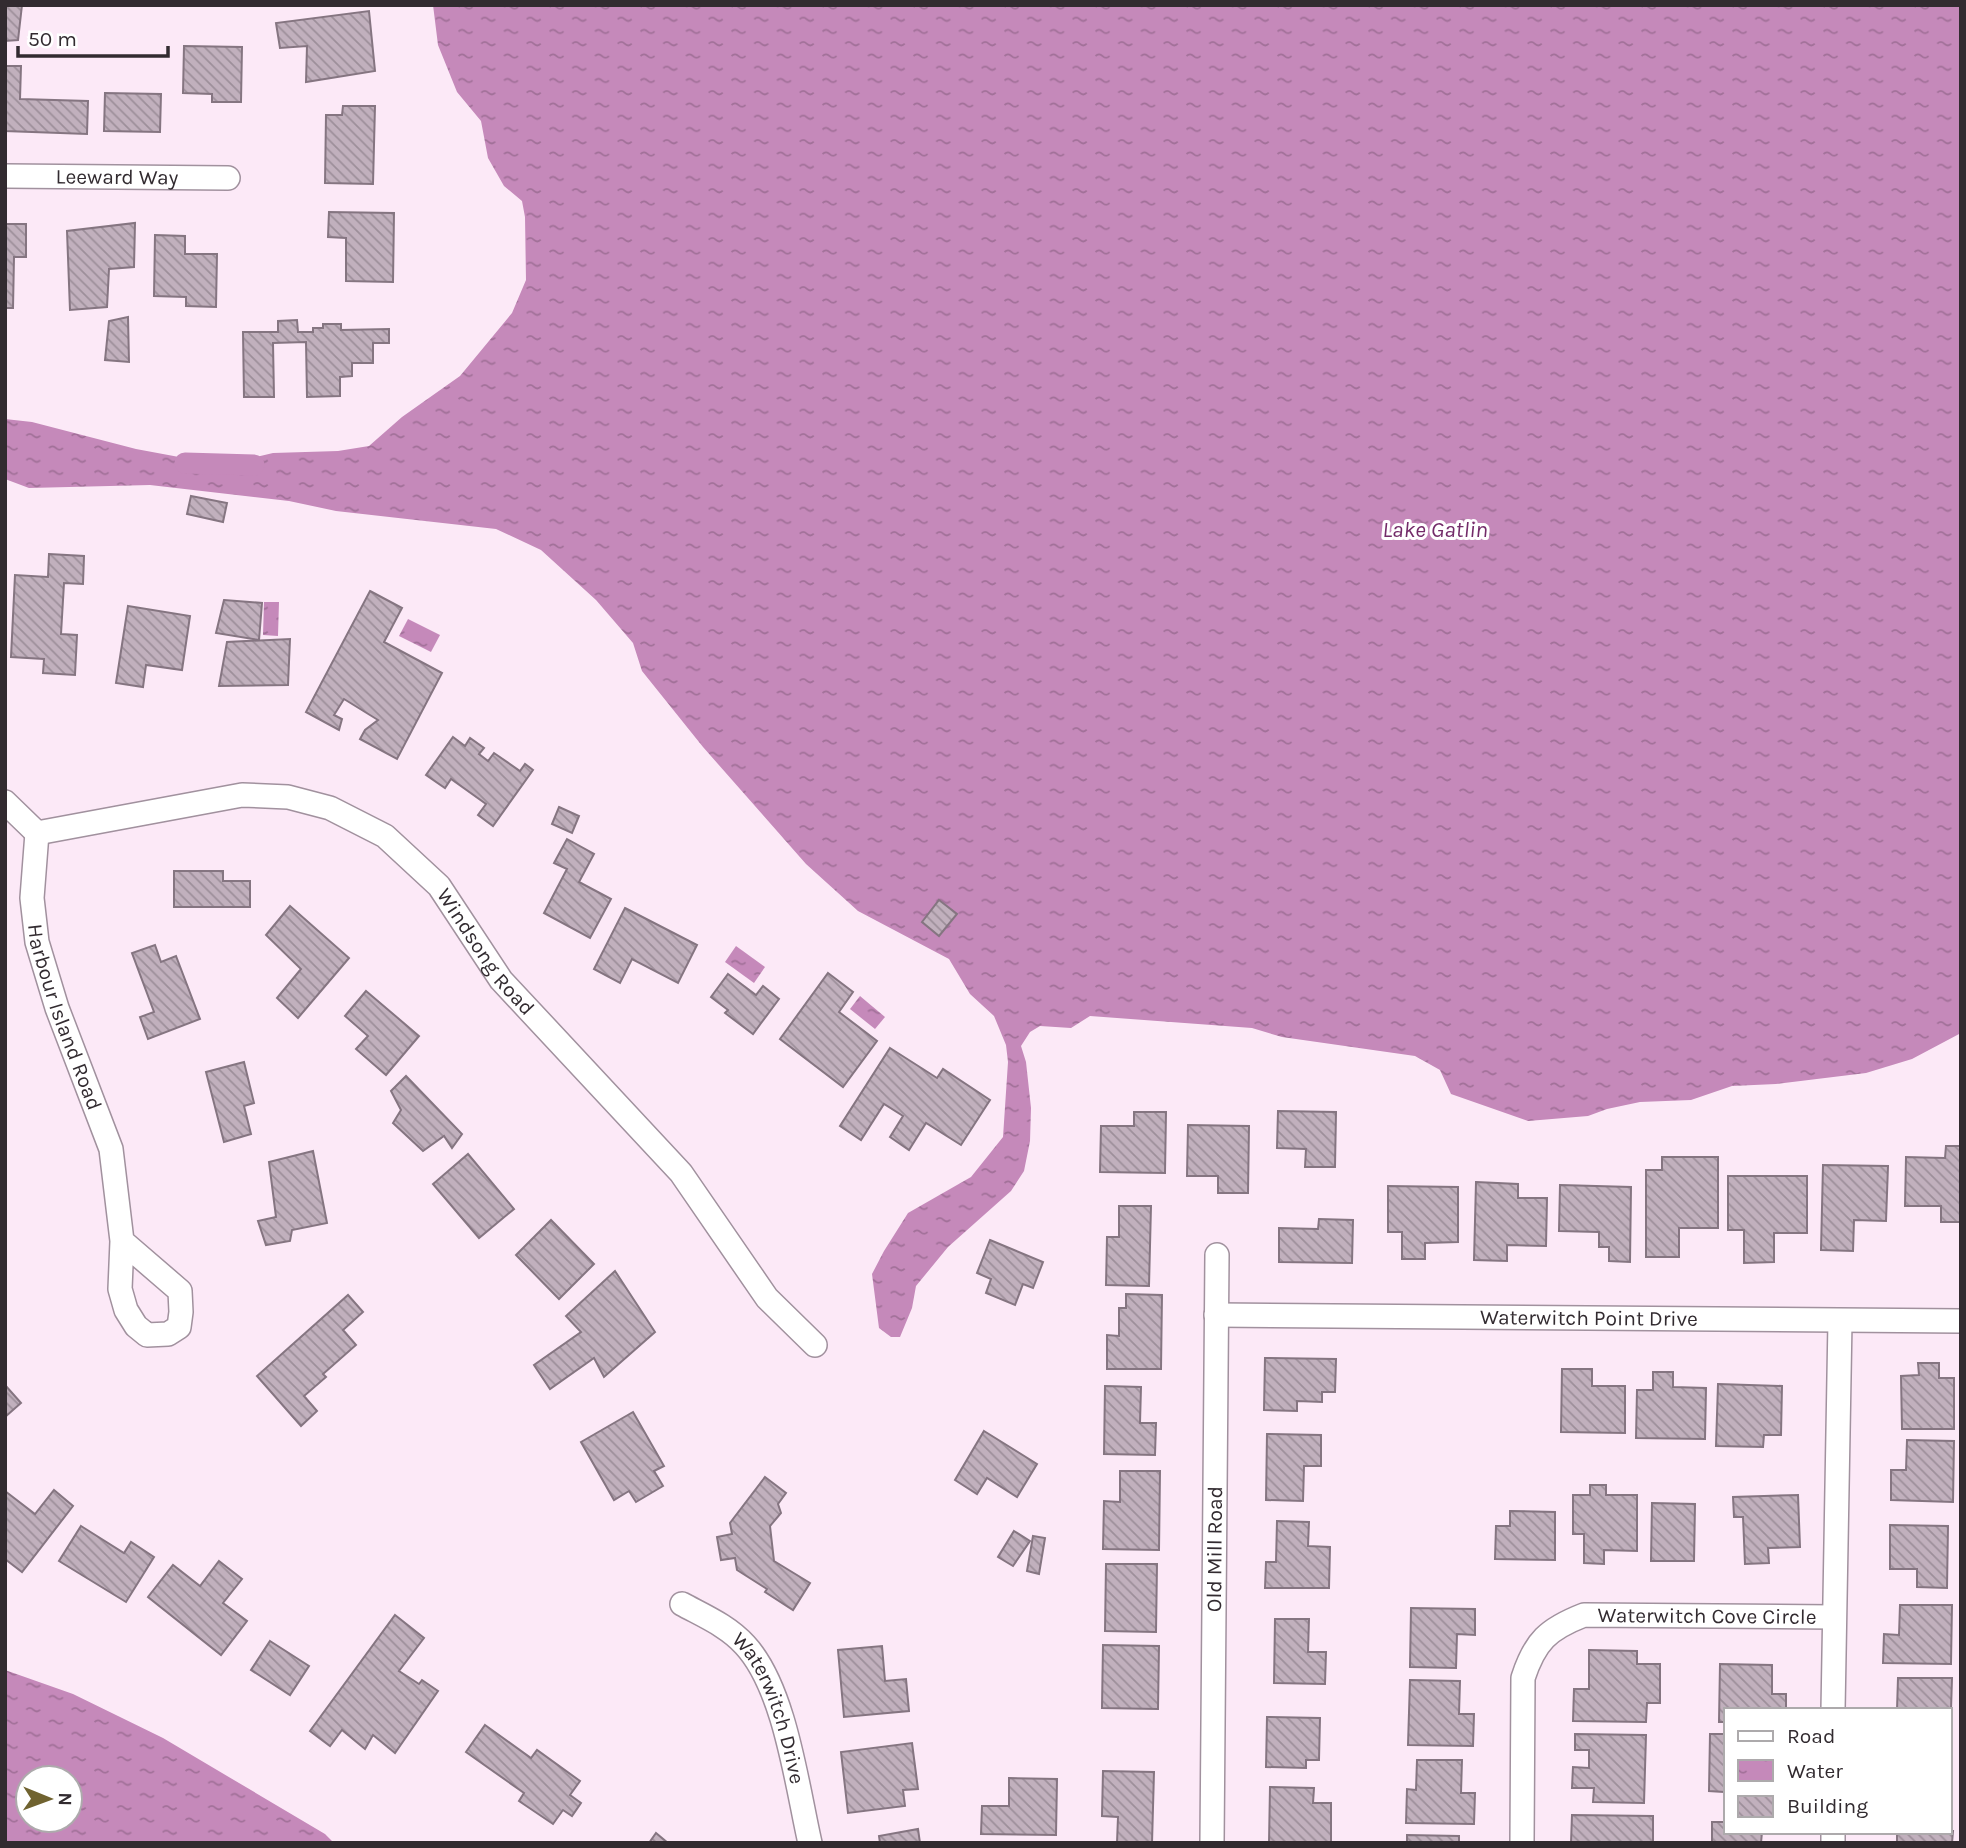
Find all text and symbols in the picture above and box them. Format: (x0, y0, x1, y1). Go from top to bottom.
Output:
scale bar (18, 14, 168, 58)
text: 50 m (28, 27, 77, 51)
street label: Leeward Way (56, 164, 179, 190)
water label: Lake Gatlin (1382, 516, 1488, 543)
street label: Windsong Road (432, 884, 539, 1020)
street label: Harbour Island Road (23, 923, 107, 1113)
street label: Waterwitch Point Drive (1480, 1305, 1698, 1331)
street label: Old Mill Road (1202, 1486, 1227, 1612)
street label: Waterwitch Cove Circle (1598, 1603, 1817, 1629)
street label: Waterwitch Drive (727, 1627, 810, 1786)
legend (1724, 1708, 1952, 1834)
text: Road (1787, 1724, 1835, 1748)
text: Water (1787, 1759, 1843, 1783)
north arrow (14, 1764, 84, 1834)
text: N (54, 1792, 76, 1806)
text: Building (1787, 1794, 1868, 1818)

